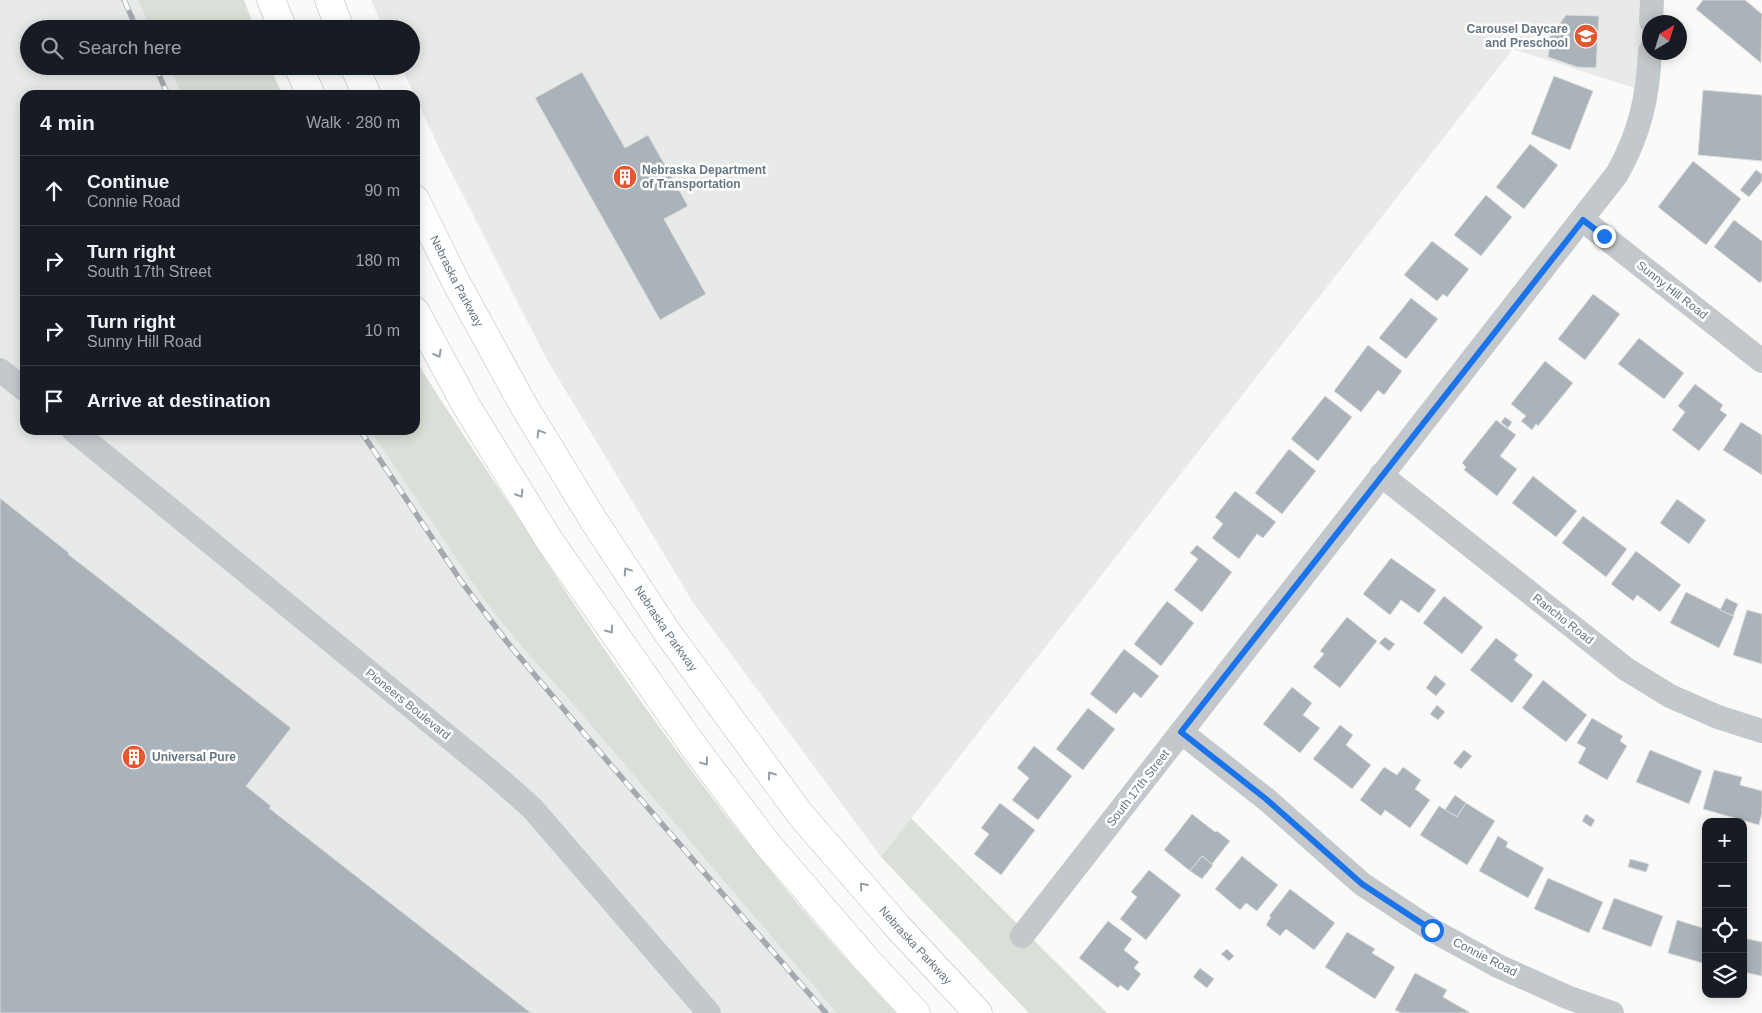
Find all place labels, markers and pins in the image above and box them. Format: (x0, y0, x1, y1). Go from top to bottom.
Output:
place label: Carousel Daycare and Preschool (1467, 22, 1568, 50)
school or university icon: Carousel Daycare and Preschool (1573, 23, 1599, 49)
place label: Nebraska Department of Transportation (642, 163, 766, 191)
building icon: Nebraska Department of Transportation (612, 164, 638, 190)
building icon: Universal Pure (121, 744, 147, 770)
place label: Universal Pure (152, 750, 236, 764)

